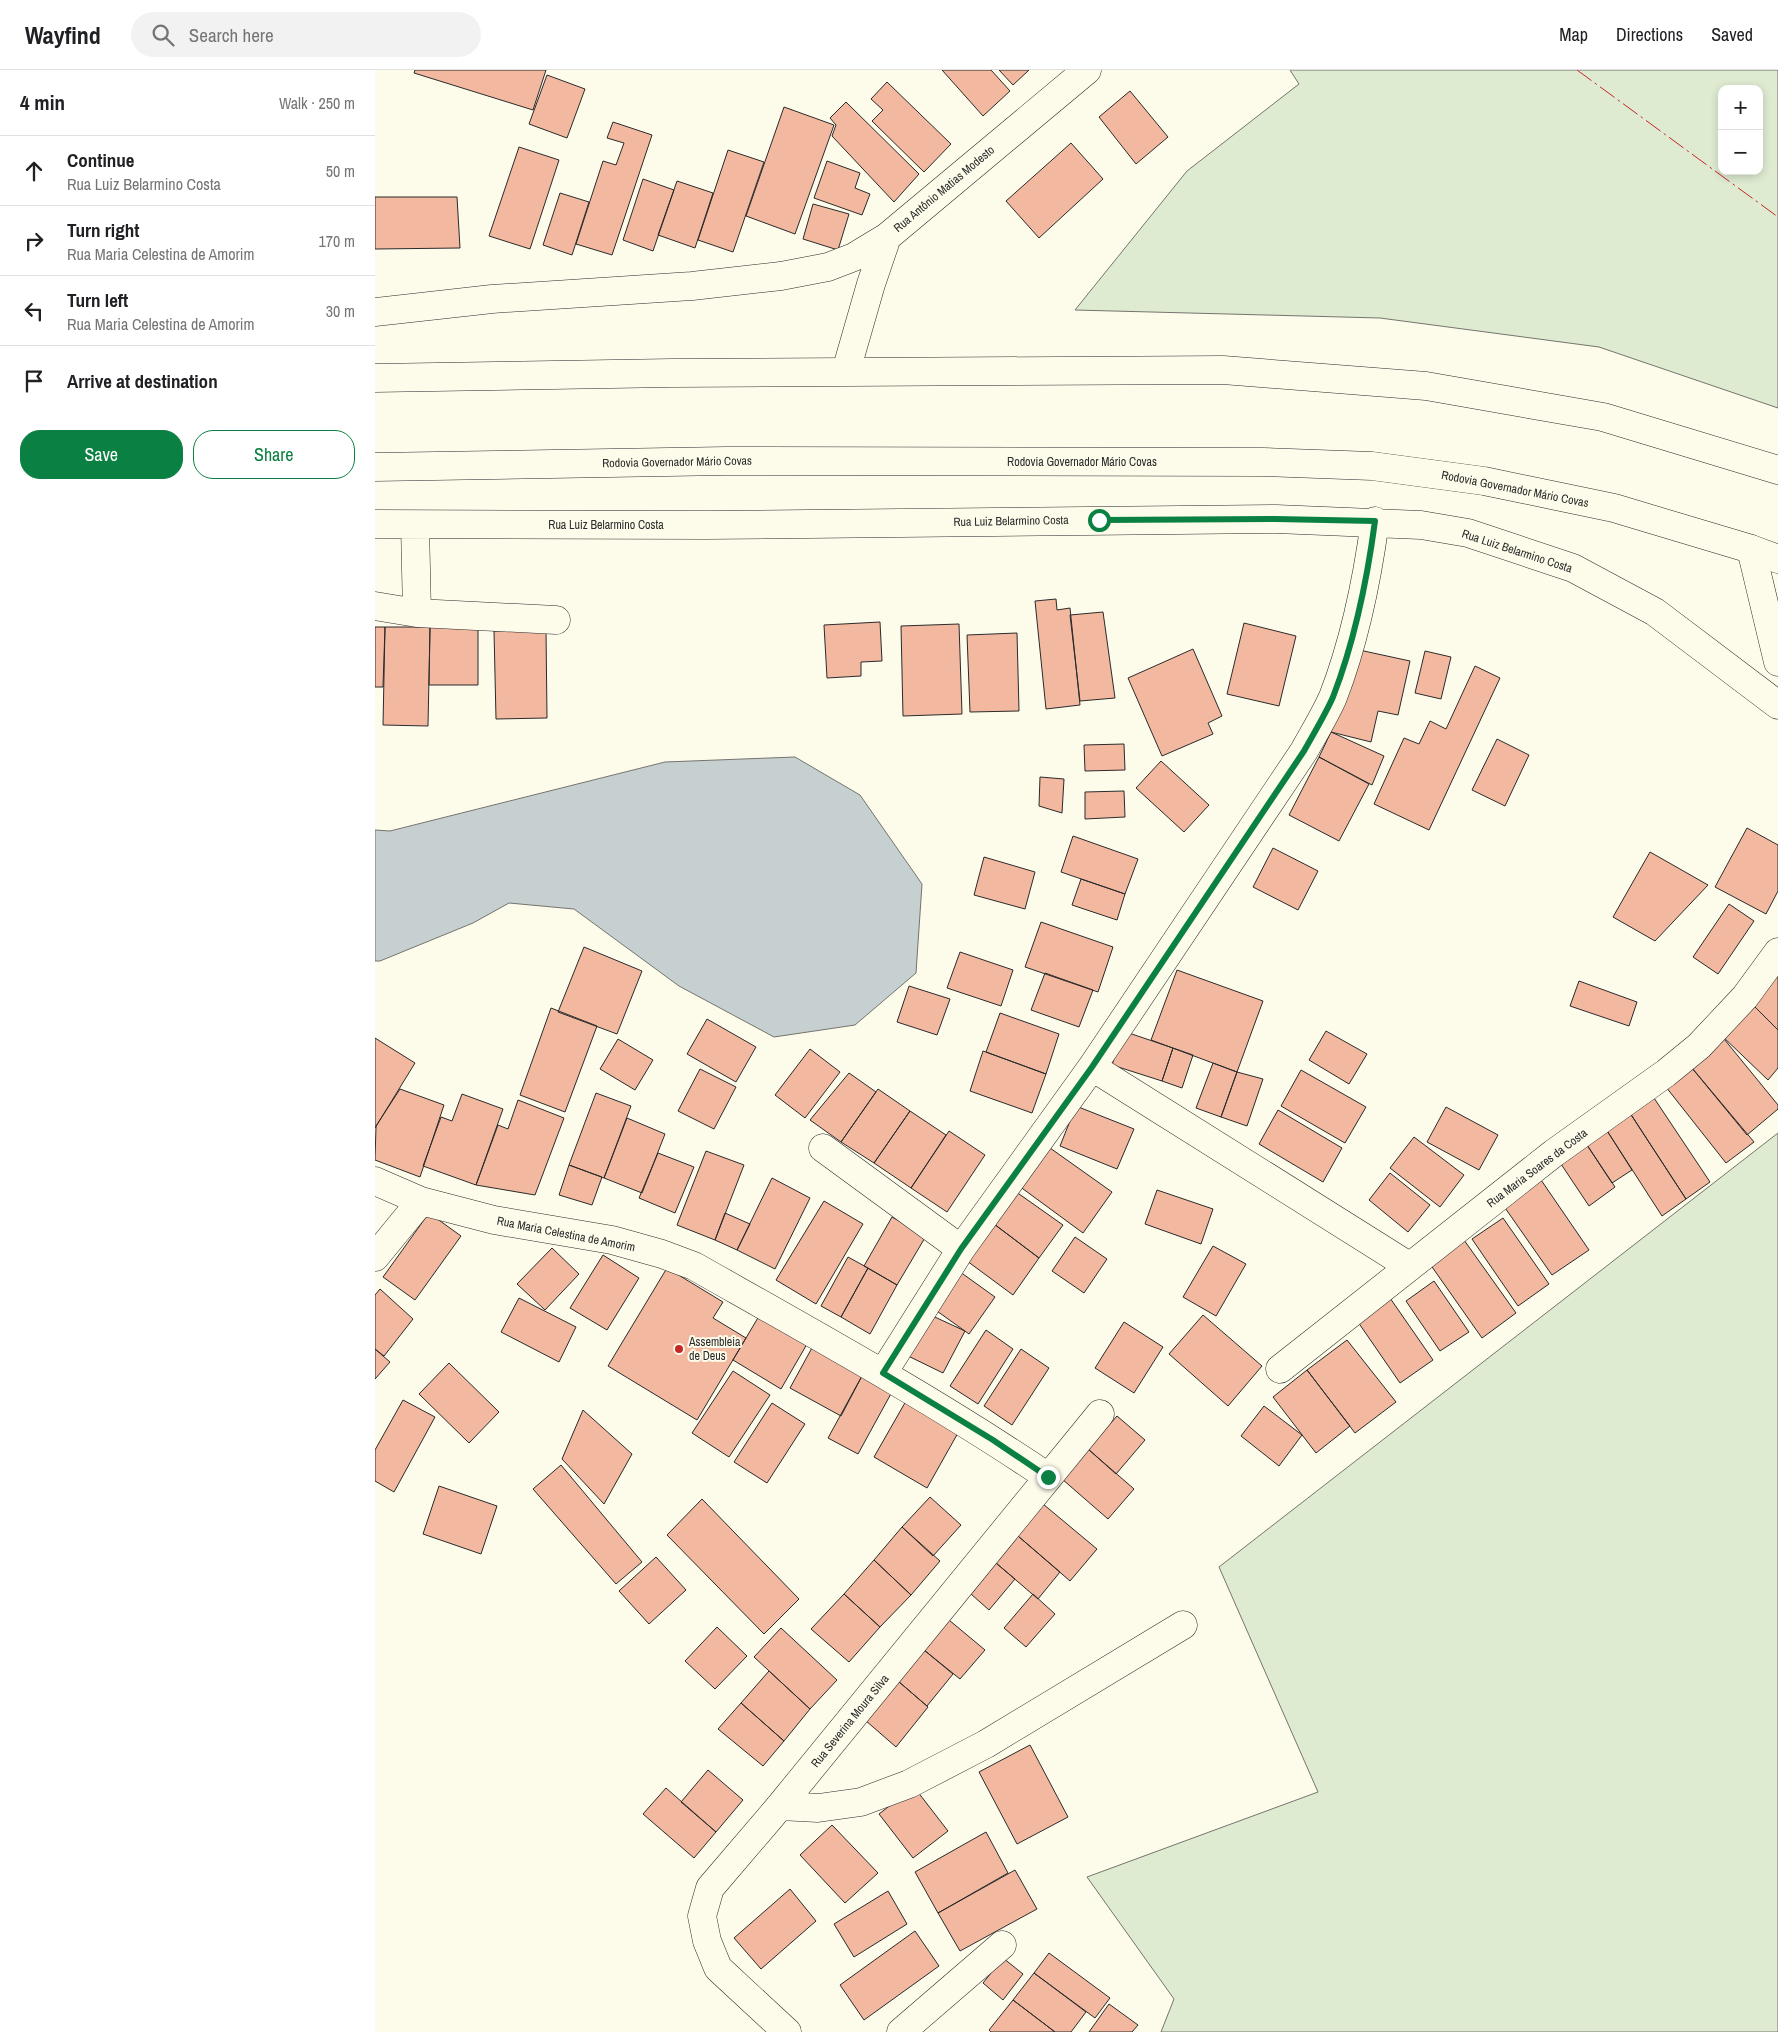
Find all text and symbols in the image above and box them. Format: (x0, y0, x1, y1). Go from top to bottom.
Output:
search box (131, 12, 481, 57)
text: Wayfind (25, 19, 101, 51)
icon: search (149, 21, 177, 49)
text: Search here (189, 22, 274, 48)
text: Map (1559, 22, 1588, 47)
text: Directions (1616, 22, 1683, 47)
text: Saved (1711, 22, 1753, 47)
map controls (1718, 85, 1763, 175)
button: + (1718, 85, 1763, 130)
text: 4 min (20, 88, 65, 117)
text: Walk · 250 m (279, 92, 355, 114)
button: − (1718, 130, 1763, 175)
street label: Rua Antônio Matias Modesto (890, 142, 998, 236)
text: Continue (67, 147, 135, 173)
icon: ahead (20, 157, 48, 185)
text: 50 m (326, 160, 355, 182)
text: Rua Luiz Belarmino Costa (67, 173, 221, 195)
text: Turn right (67, 217, 139, 243)
icon: right (20, 227, 48, 255)
text: 170 m (319, 230, 355, 252)
text: Rua Maria Celestina de Amorim (67, 243, 254, 265)
text: Turn left (67, 287, 128, 313)
icon: left (20, 297, 48, 325)
text: 30 m (326, 300, 355, 322)
text: Rua Maria Celestina de Amorim (67, 313, 254, 335)
icon: arrive (20, 367, 48, 395)
text: Arrive at destination (67, 368, 218, 394)
button: Save (20, 430, 183, 479)
button: Share (193, 430, 355, 479)
street label: Rodovia Governador Mário Covas (602, 453, 752, 471)
street label: Rodovia Governador Mário Covas (1007, 454, 1157, 470)
street label: Rodovia Governador Mário Covas (1440, 467, 1590, 511)
route start (1088, 509, 1111, 532)
street label: Rua Luiz Belarmino Costa (953, 512, 1069, 530)
street label: Rua Luiz Belarmino Costa (548, 517, 664, 533)
street label: Rua Luiz Belarmino Costa (1460, 526, 1575, 577)
street label: Rua Maria Soares da Costa (1483, 1125, 1591, 1211)
street label: Rua Maria Celestina de Amorim (495, 1213, 637, 1255)
place label: Assembleia de Deus (688, 1334, 741, 1364)
marker: Assembleia de Deus (673, 1343, 685, 1355)
route end (1037, 1466, 1060, 1489)
street label: Rua Severina Moura Silva (807, 1671, 893, 1771)

